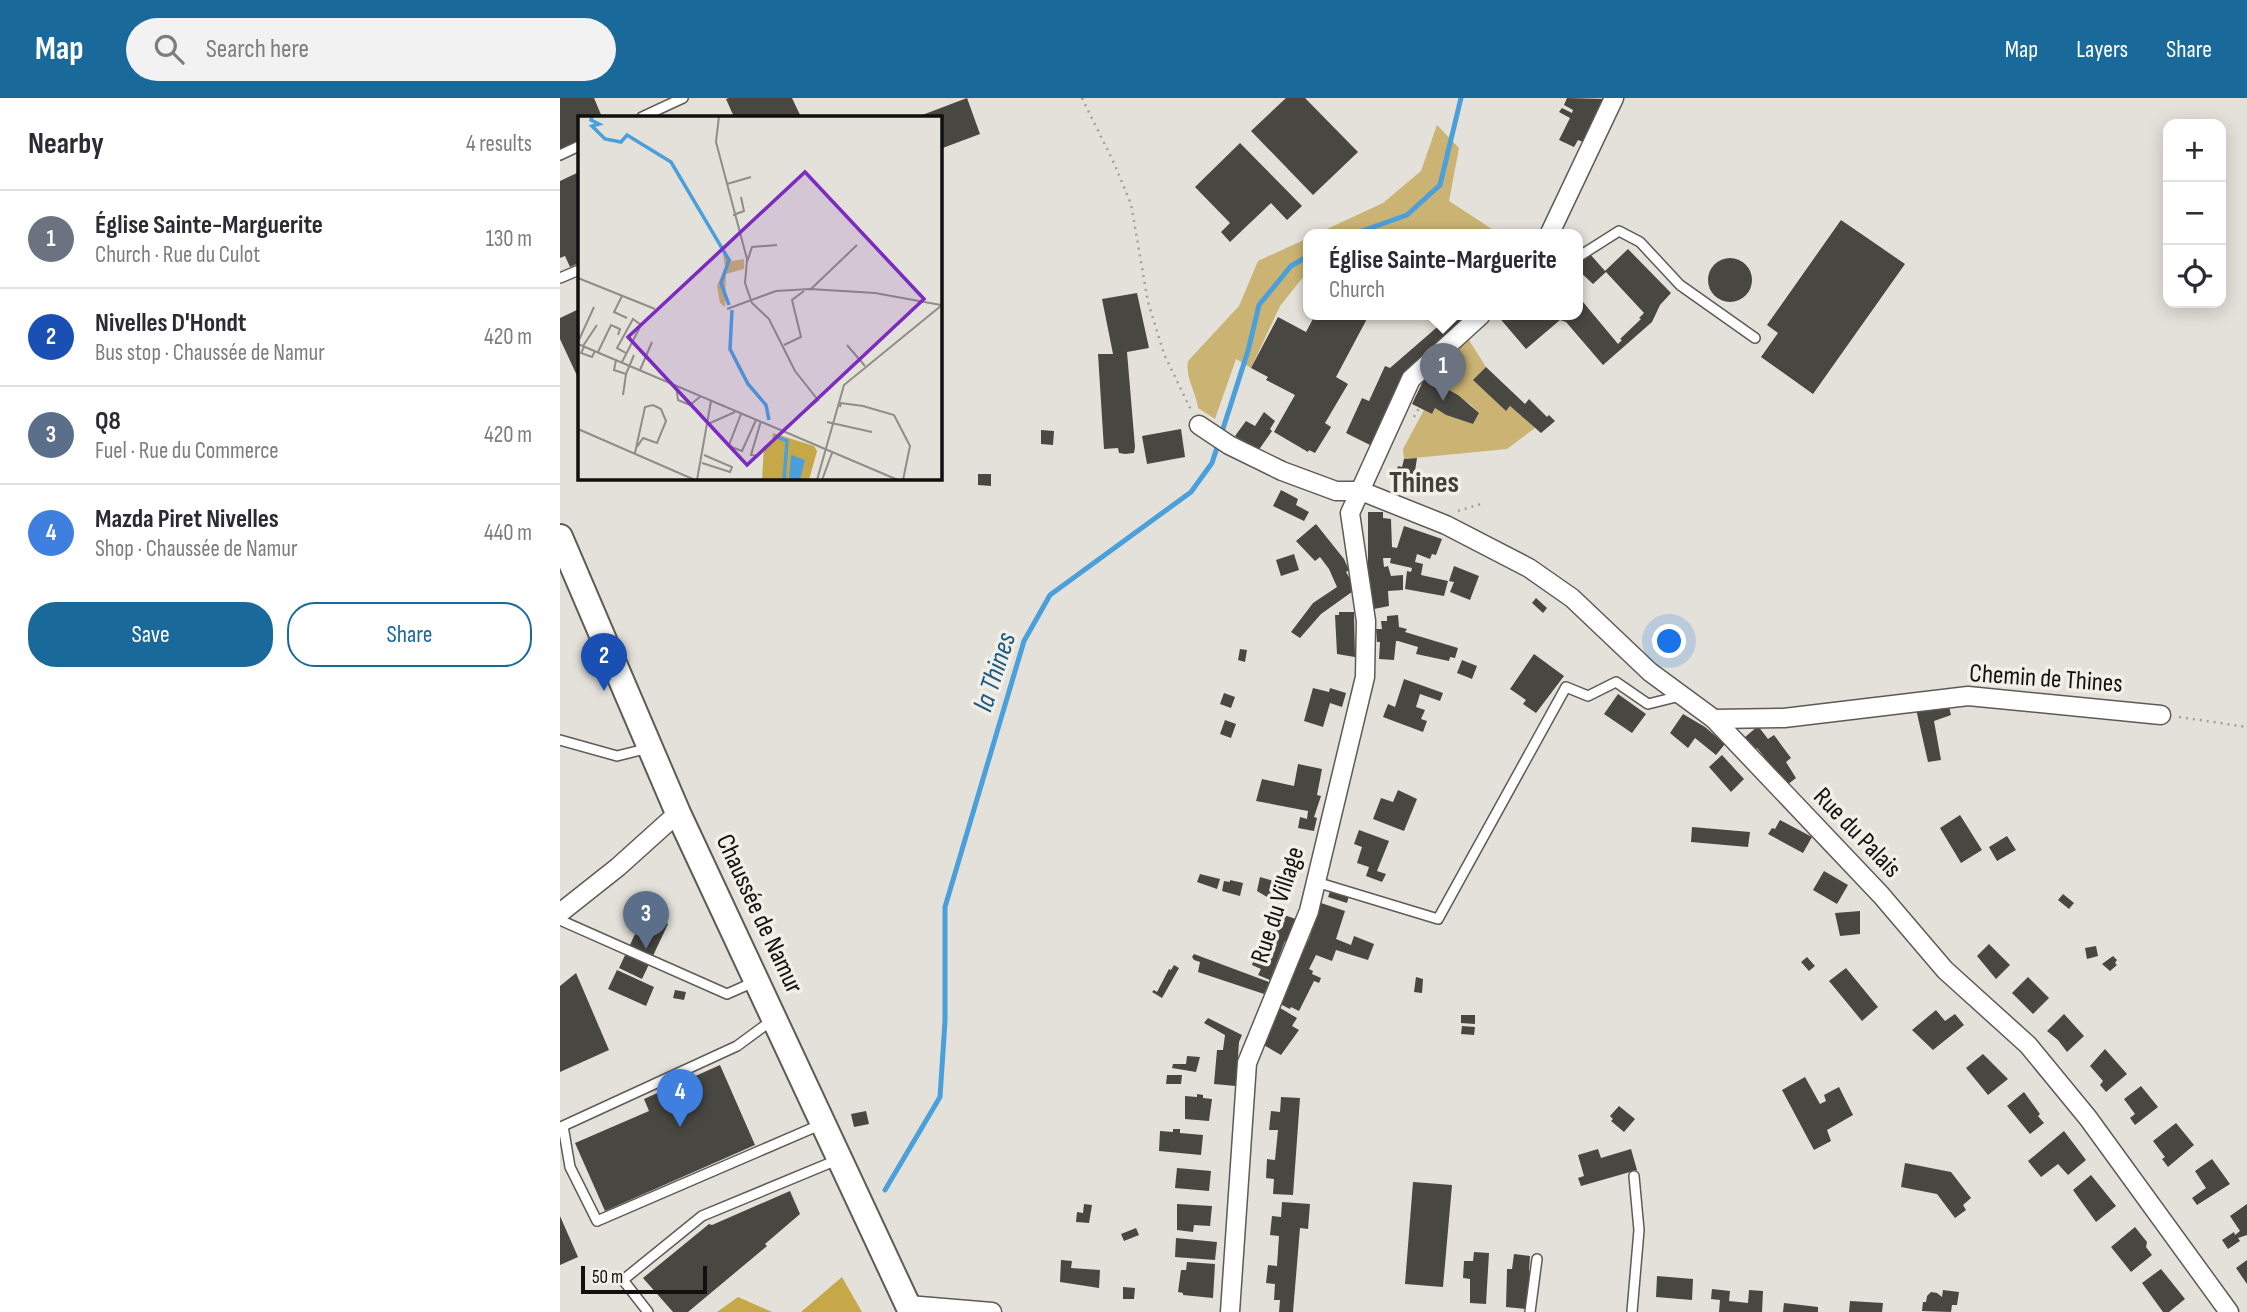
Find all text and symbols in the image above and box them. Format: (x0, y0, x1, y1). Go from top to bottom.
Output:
search box (126, 18, 616, 81)
text: Map (35, 29, 84, 69)
icon: search (150, 30, 188, 68)
text: Search here (206, 34, 309, 65)
text: Map (2005, 35, 2038, 64)
text: Layers (2076, 35, 2128, 64)
text: Share (2166, 35, 2212, 64)
inset map (578, 116, 942, 480)
map controls (2163, 119, 2226, 308)
button: + (2163, 119, 2226, 182)
text: Nearby (28, 126, 104, 162)
text: 4 results (466, 130, 532, 158)
button: − (2163, 182, 2226, 245)
text: Église Sainte-Marguerite (95, 210, 323, 241)
text: 1 (46, 225, 56, 253)
text: 130 m (486, 225, 532, 253)
popup (1303, 229, 1583, 320)
text: Church · Rue du Culot (95, 241, 260, 269)
text: Église Sainte-Marguerite (1329, 245, 1557, 276)
button: locate (2163, 245, 2226, 308)
text: Church (1329, 276, 1385, 304)
text: Nivelles D'Hondt (95, 308, 246, 339)
text: 2 (46, 323, 56, 351)
text: 420 m (484, 323, 532, 351)
text: Bus stop · Chaussée de Namur (95, 339, 325, 367)
pin: 1 (1420, 343, 1466, 401)
text: Q8 (95, 406, 121, 437)
text: 3 (46, 421, 56, 449)
text: 420 m (484, 421, 532, 449)
text: Fuel · Rue du Commerce (95, 437, 279, 465)
district label: Thines (1389, 465, 1459, 501)
text: Mazda Piret Nivelles (95, 504, 279, 535)
text: 4 (46, 519, 56, 547)
text: 440 m (484, 519, 532, 547)
text: Shop · Chaussée de Namur (95, 535, 298, 563)
button: Save (28, 602, 273, 667)
button: Share (287, 602, 532, 667)
your location (1652, 624, 1686, 658)
water label: la Thines (967, 628, 1023, 716)
pin: 2 (581, 633, 627, 691)
street label: Chemin de Thines (1968, 658, 2124, 700)
street label: Rue du Palais (1807, 782, 1907, 884)
street label: Chaussée de Namur (709, 830, 810, 999)
street label: Rue du Village (1245, 843, 1311, 967)
pin: 3 (623, 891, 669, 949)
pin: 4 (657, 1069, 703, 1127)
scale bar (581, 1263, 707, 1295)
text: 50 m (592, 1266, 623, 1289)

